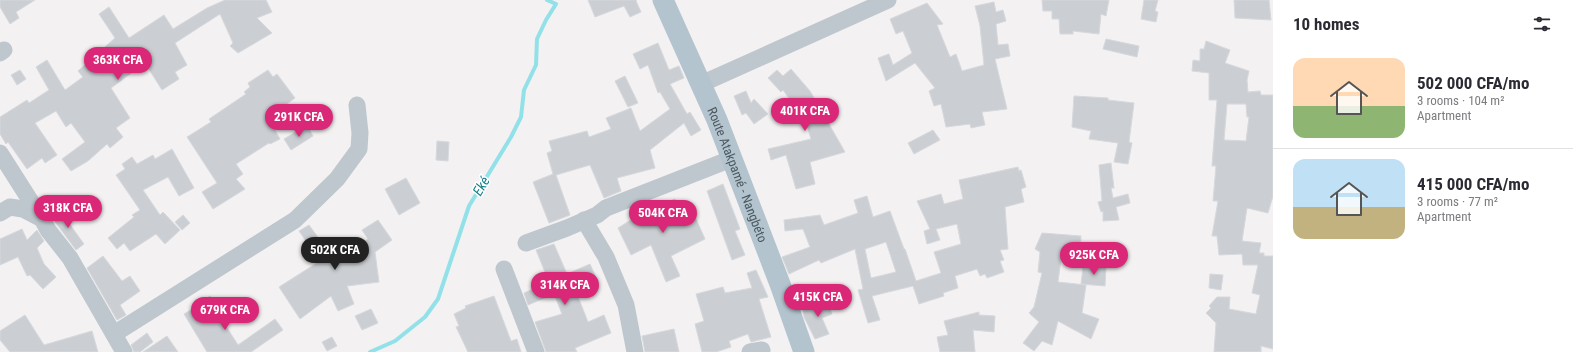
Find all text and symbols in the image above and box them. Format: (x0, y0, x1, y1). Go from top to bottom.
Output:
icon: filters (1531, 13, 1553, 35)
text: 10 homes (1293, 14, 1359, 34)
pin: 363K CFA (77, 47, 159, 81)
text: 363K CFA (93, 52, 143, 67)
text: 502 000 CFA/mo (1417, 73, 1529, 93)
icon: home (1325, 74, 1373, 122)
text: 3 rooms · 104 m² (1417, 93, 1504, 108)
pin: 401K CFA (764, 98, 846, 132)
text: 401K CFA (780, 103, 830, 118)
pin: 291K CFA (258, 104, 340, 138)
street label: Route Atakpamé - Nangbéto (704, 105, 770, 244)
text: Apartment (1417, 108, 1471, 123)
text: 291K CFA (274, 109, 324, 124)
water label: Eké (469, 173, 493, 198)
text: 415 000 CFA/mo (1417, 174, 1529, 194)
icon: home (1325, 175, 1373, 223)
text: 3 rooms · 77 m² (1417, 194, 1498, 209)
pin: 318K CFA (27, 195, 109, 229)
text: 318K CFA (43, 200, 93, 215)
pin: 504K CFA (622, 200, 704, 234)
text: 504K CFA (638, 205, 688, 220)
text: Apartment (1417, 209, 1471, 224)
pin: 502K CFA (294, 237, 376, 271)
text: 502K CFA (310, 242, 360, 257)
pin: 925K CFA (1053, 242, 1135, 276)
text: 925K CFA (1069, 247, 1119, 262)
pin: 314K CFA (524, 272, 606, 306)
text: 314K CFA (540, 277, 590, 292)
pin: 415K CFA (777, 284, 859, 318)
text: 415K CFA (793, 289, 843, 304)
pin: 679K CFA (184, 297, 266, 331)
text: 679K CFA (200, 302, 250, 317)

